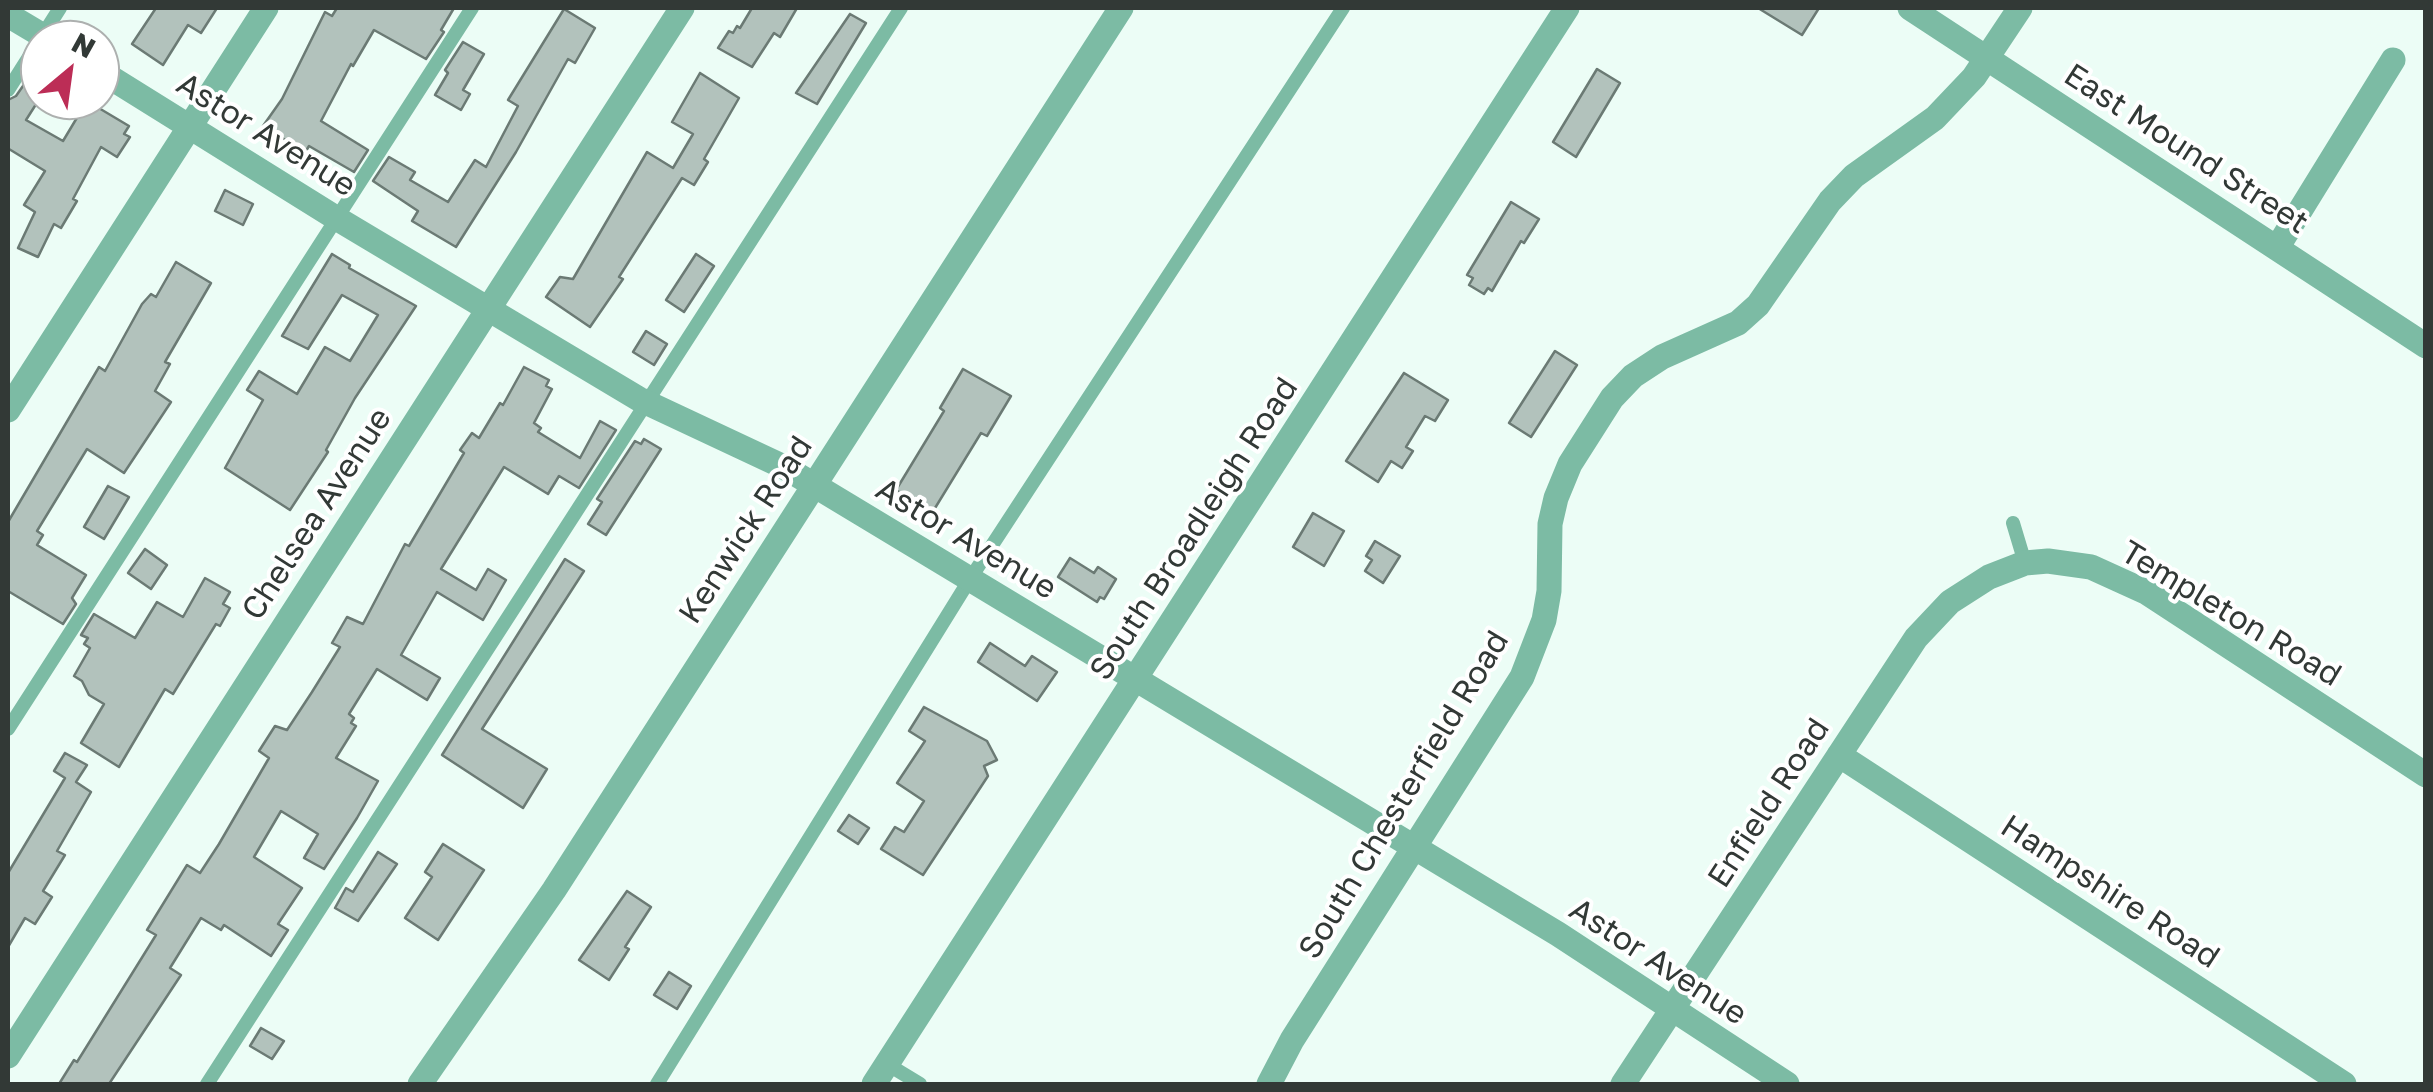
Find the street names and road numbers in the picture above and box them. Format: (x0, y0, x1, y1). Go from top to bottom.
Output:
street label: East Mound Street (2057, 56, 2315, 242)
street label: Astor Avenue (169, 65, 363, 205)
street label: South Broadleigh Road (1082, 371, 1306, 687)
street label: Chelsea Avenue (234, 401, 400, 627)
street label: Kenwick Road (671, 429, 821, 631)
street label: Astor Avenue (869, 470, 1063, 608)
street label: Templeton Road (2114, 533, 2348, 695)
street label: South Chesterfield Road (1291, 624, 1517, 966)
street label: Enfield Road (1700, 711, 1838, 895)
street label: Hampshire Road (1994, 807, 2226, 977)
street label: Astor Avenue (1562, 890, 1754, 1034)

